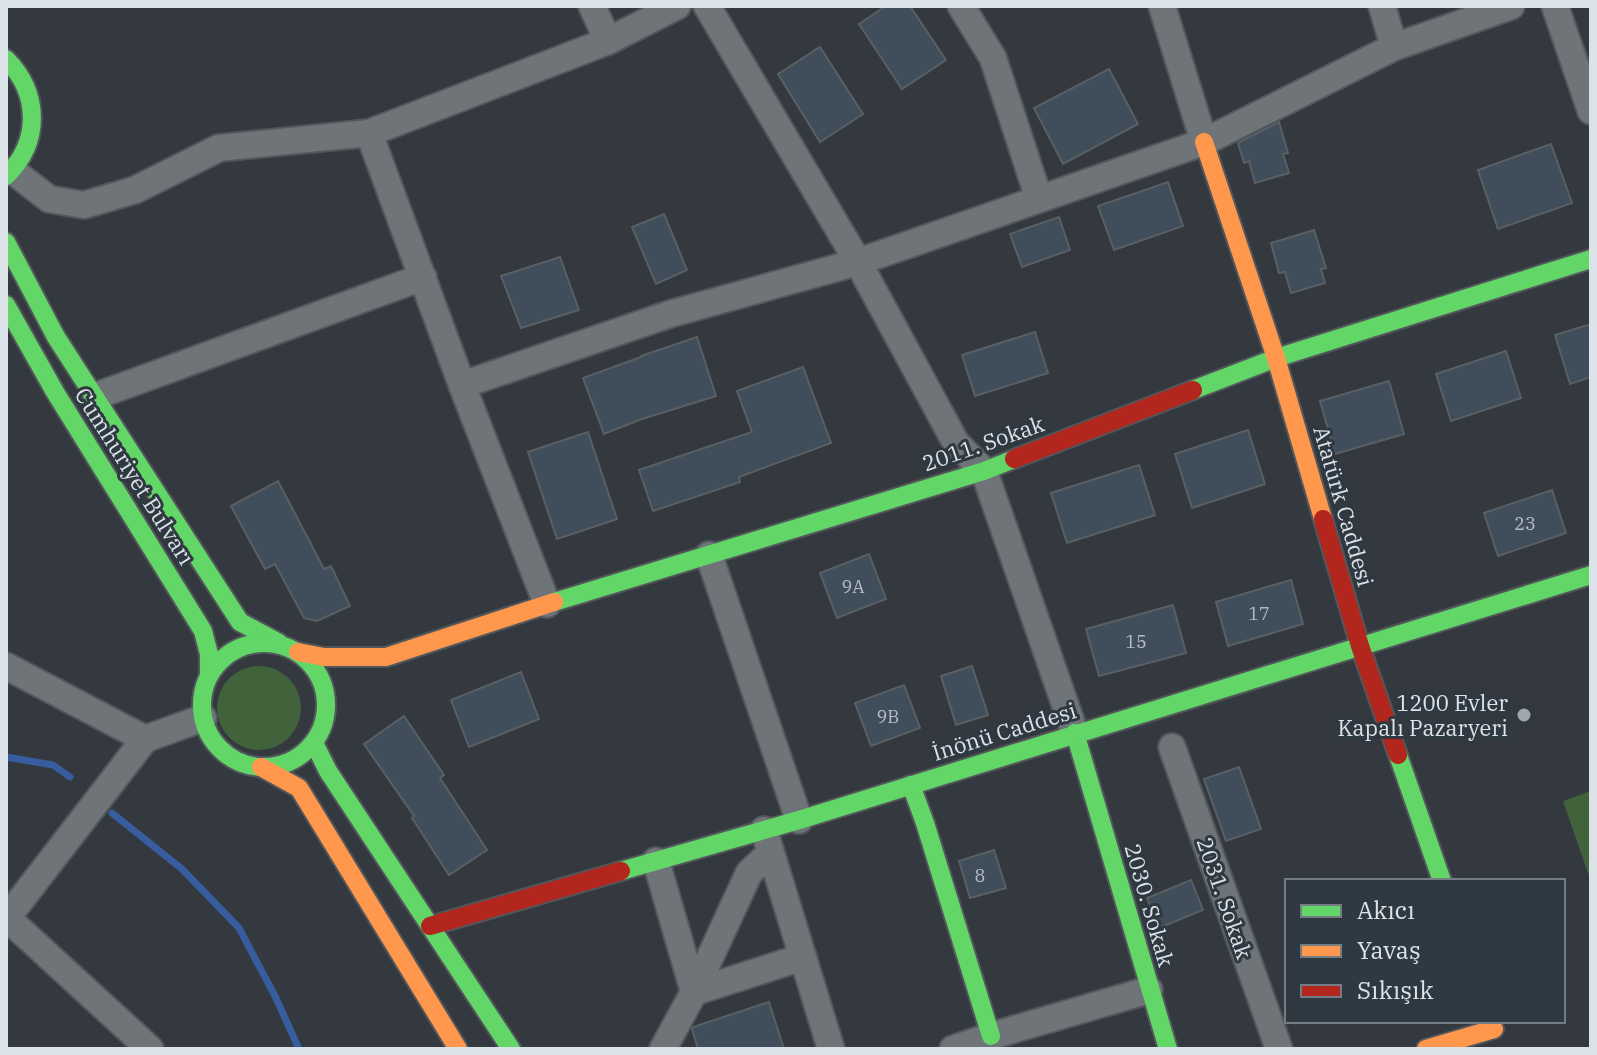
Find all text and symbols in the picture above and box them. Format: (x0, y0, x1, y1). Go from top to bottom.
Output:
street label: Cumhuriyet Bulvarı (69, 382, 201, 570)
street label: 2011. Sokak (918, 409, 1048, 477)
street label: Atatürk Caddesi (1307, 422, 1381, 590)
house number: 23 (1514, 512, 1536, 535)
house number: 9A (841, 575, 865, 598)
house number: 17 (1248, 602, 1270, 625)
house number: 15 (1125, 630, 1147, 653)
place label: 1200 Evler Kapalı Pazaryeri (1337, 688, 1508, 742)
street label: İnönü Caddesi (928, 695, 1080, 767)
house number: 9B (877, 705, 899, 728)
marker: 1200 Evler Kapalı Pazaryeri (1515, 706, 1533, 724)
street label: 2031. Sokak (1191, 833, 1259, 963)
street label: 2030. Sokak (1119, 840, 1181, 970)
house number: 8 (975, 864, 985, 887)
legend (1285, 879, 1565, 1023)
text: Akıcı (1357, 894, 1415, 926)
text: Yavaş (1357, 934, 1421, 966)
text: Sıkışık (1357, 974, 1434, 1006)

